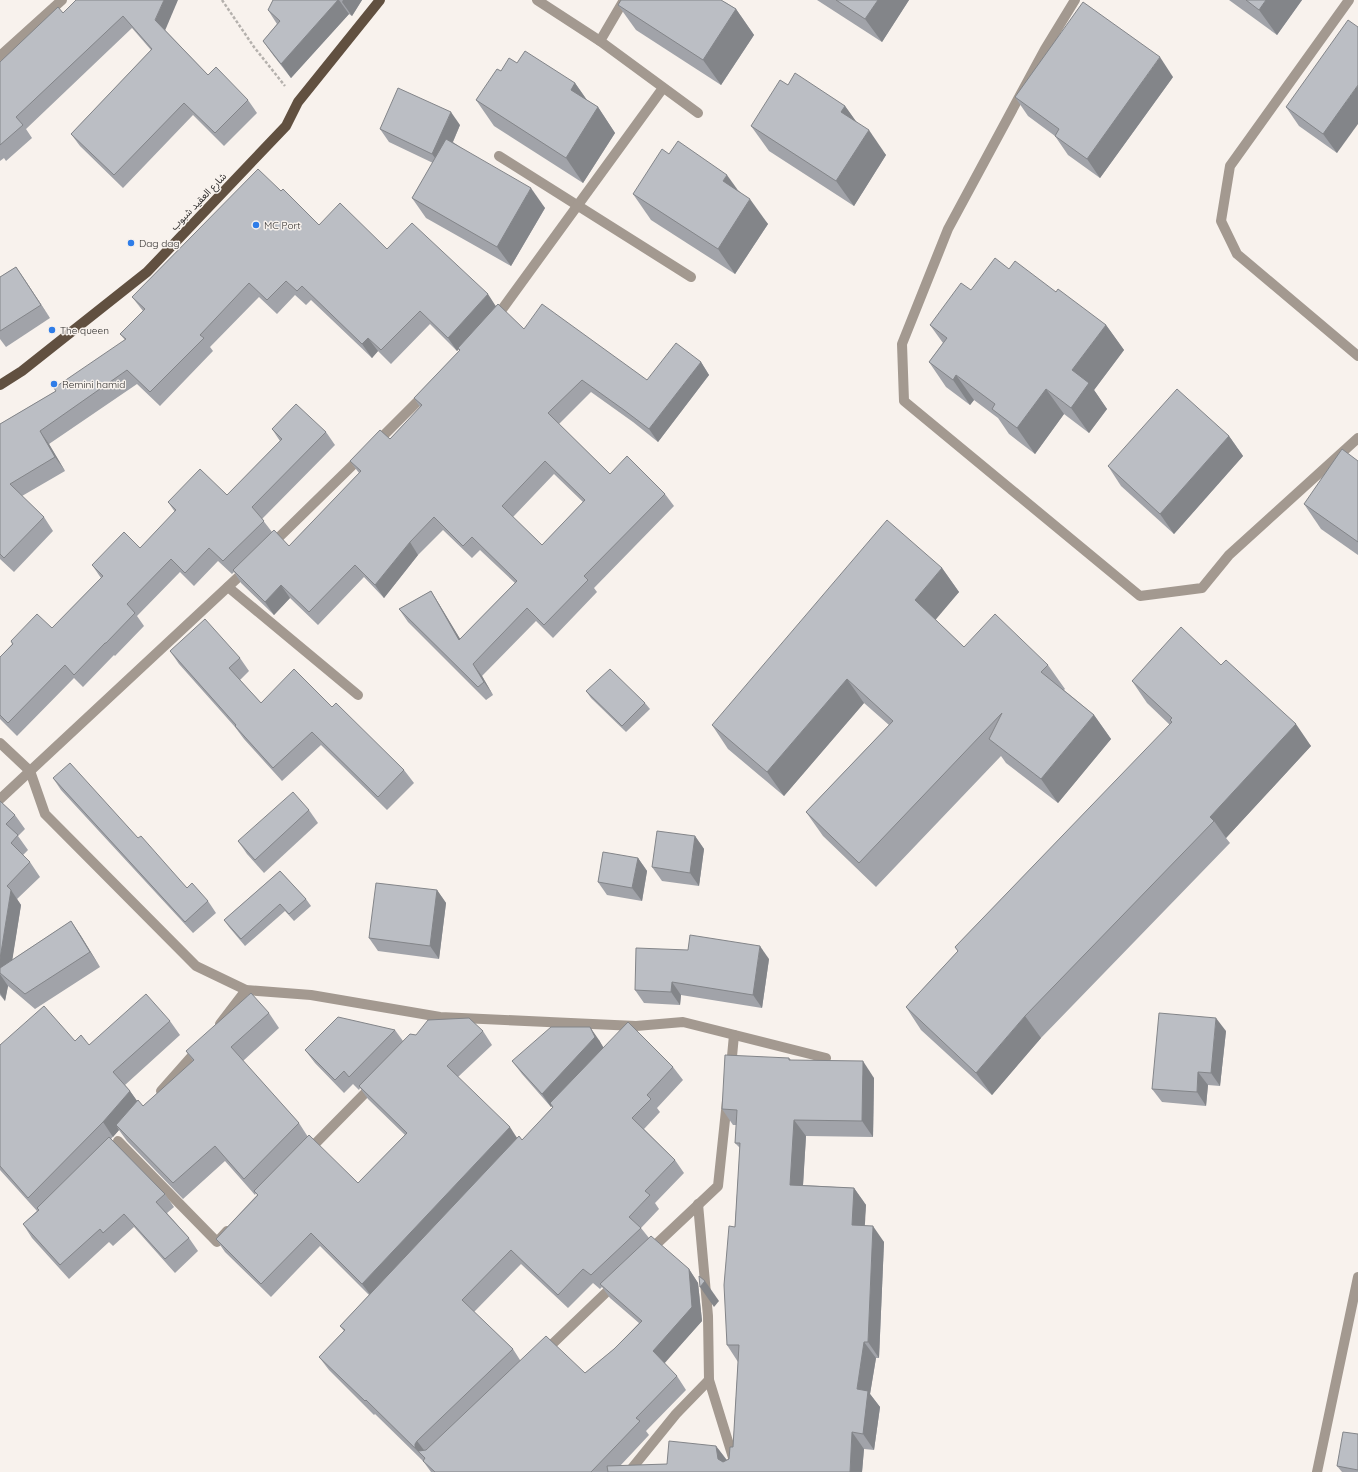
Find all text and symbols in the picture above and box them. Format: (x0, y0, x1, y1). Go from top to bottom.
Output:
street label: شارع العقيد شبوب (168, 170, 230, 234)
place label: MC Port (264, 219, 301, 232)
marker: MC Port (251, 220, 261, 230)
place label: Dag dag (139, 237, 180, 250)
marker: Dag dag (126, 238, 136, 248)
place label: The queen (60, 324, 109, 337)
marker: The queen (47, 325, 57, 335)
place label: Remini hamid (62, 378, 125, 391)
marker: Remini hamid (49, 379, 59, 389)

